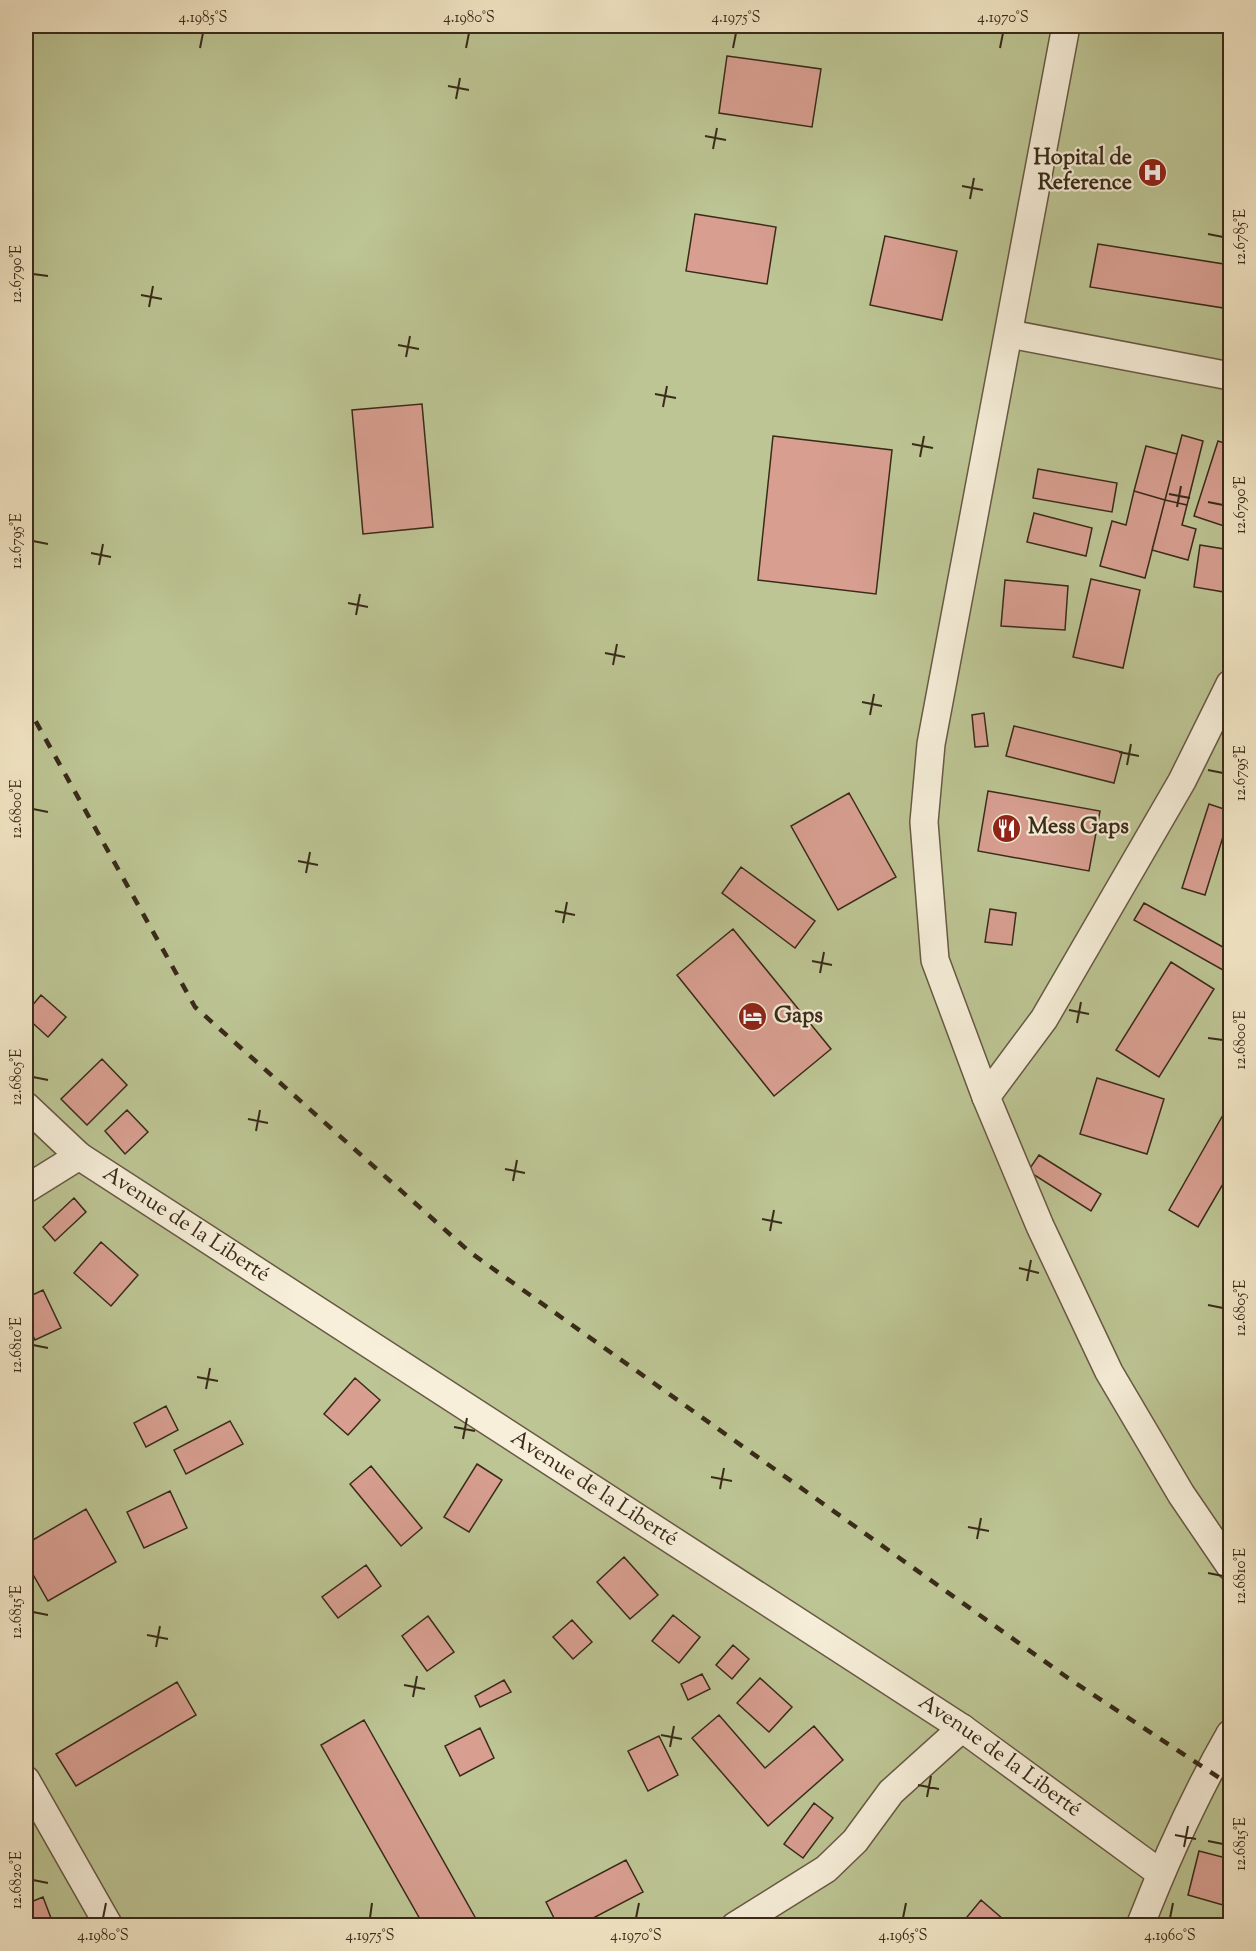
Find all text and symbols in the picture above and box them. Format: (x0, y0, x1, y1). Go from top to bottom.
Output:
text: 4.1985°S (178, 8, 228, 29)
text: 4.1980°S (443, 8, 495, 29)
text: 4.1975°S (711, 8, 761, 29)
text: 4.1970°S (977, 8, 1029, 29)
place label: Hopital de Reference (1033, 143, 1132, 200)
hospital icon: Hopital de Reference (1137, 156, 1169, 188)
text: 12.6785°E (1231, 209, 1252, 265)
text: 12.6790°E (7, 245, 28, 303)
text: 12.6790°E (1231, 476, 1252, 534)
text: 12.6795°E (7, 513, 28, 569)
text: 12.6795°E (1231, 745, 1252, 801)
text: 12.6800°E (7, 779, 28, 839)
restaurant icon: Mess Gaps (991, 812, 1023, 844)
place label: Mess Gaps (1028, 812, 1129, 844)
hotel icon: Gaps (737, 1001, 769, 1033)
place label: Gaps (774, 1001, 823, 1033)
text: 12.6800°E (1231, 1010, 1252, 1070)
text: 12.6805°E (7, 1049, 28, 1105)
street label: Avenue de la Liberté (96, 1159, 276, 1291)
text: 12.6805°E (1231, 1280, 1252, 1336)
text: 12.6810°E (7, 1317, 28, 1373)
street label: Avenue de la Liberté (503, 1423, 684, 1556)
text: 12.6810°E (1231, 1548, 1252, 1604)
text: 12.6815°E (7, 1585, 28, 1639)
street label: Avenue de la Liberté (911, 1687, 1088, 1826)
text: 12.6815°E (1231, 1817, 1252, 1871)
text: 12.6820°E (7, 1851, 28, 1909)
text: 4.1980°S (77, 1926, 129, 1947)
text: 4.1975°S (345, 1926, 395, 1947)
text: 4.1970°S (610, 1926, 662, 1947)
text: 4.1965°S (879, 1926, 928, 1947)
text: 4.1960°S (1144, 1926, 1196, 1947)

